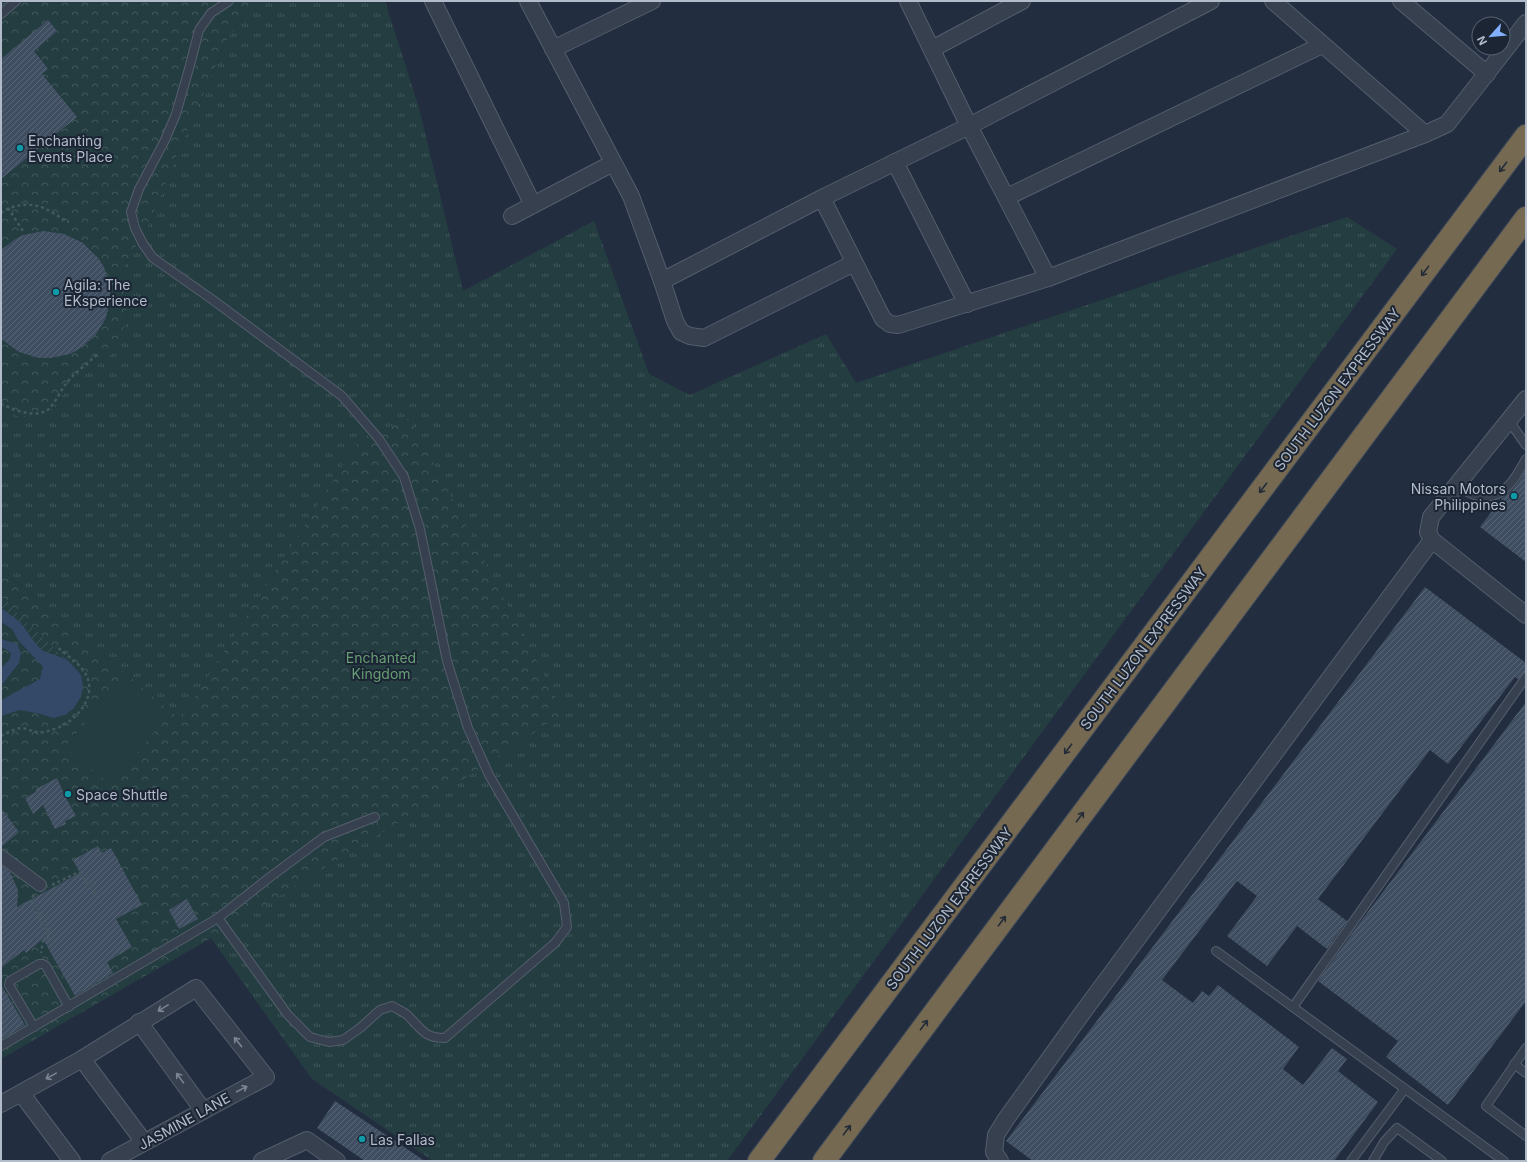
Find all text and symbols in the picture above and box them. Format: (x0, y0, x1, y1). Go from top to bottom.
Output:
north arrow (1471, 16, 1511, 56)
text: N (1474, 34, 1490, 47)
place label: Enchanting Events Place (28, 132, 113, 165)
marker: Enchanting Events Place (15, 143, 25, 153)
one-way arrow (1498, 162, 1507, 173)
one-way arrow (1421, 266, 1429, 277)
place label: Agila: The EKsperience (64, 276, 147, 309)
marker: Agila: The EKsperience (51, 287, 61, 297)
street label: SOUTH LUZON EXPRESSWAY (1270, 304, 1404, 473)
place label: Nissan Motors Philippines (1411, 480, 1506, 513)
one-way arrow (1259, 482, 1267, 493)
marker: Nissan Motors Philippines (1509, 491, 1519, 501)
street label: SOUTH LUZON EXPRESSWAY (1076, 563, 1210, 732)
park label: Enchanted Kingdom (346, 649, 416, 682)
one-way arrow (1064, 743, 1072, 754)
place label: Space Shuttle (76, 786, 168, 803)
marker: Space Shuttle (63, 789, 73, 799)
one-way arrow (1076, 812, 1084, 823)
street label: SOUTH LUZON EXPRESSWAY (882, 823, 1016, 992)
one-way arrow (998, 916, 1006, 927)
one-way arrow (157, 1005, 169, 1013)
one-way arrow (920, 1020, 929, 1031)
one-way arrow (234, 1037, 242, 1048)
one-way arrow (46, 1072, 58, 1080)
one-way arrow (176, 1073, 184, 1084)
one-way arrow (236, 1084, 248, 1092)
street label: JASMINE LANE (135, 1089, 233, 1153)
one-way arrow (843, 1124, 851, 1135)
place label: Las Fallas (370, 1131, 435, 1148)
marker: Las Fallas (357, 1134, 367, 1144)

